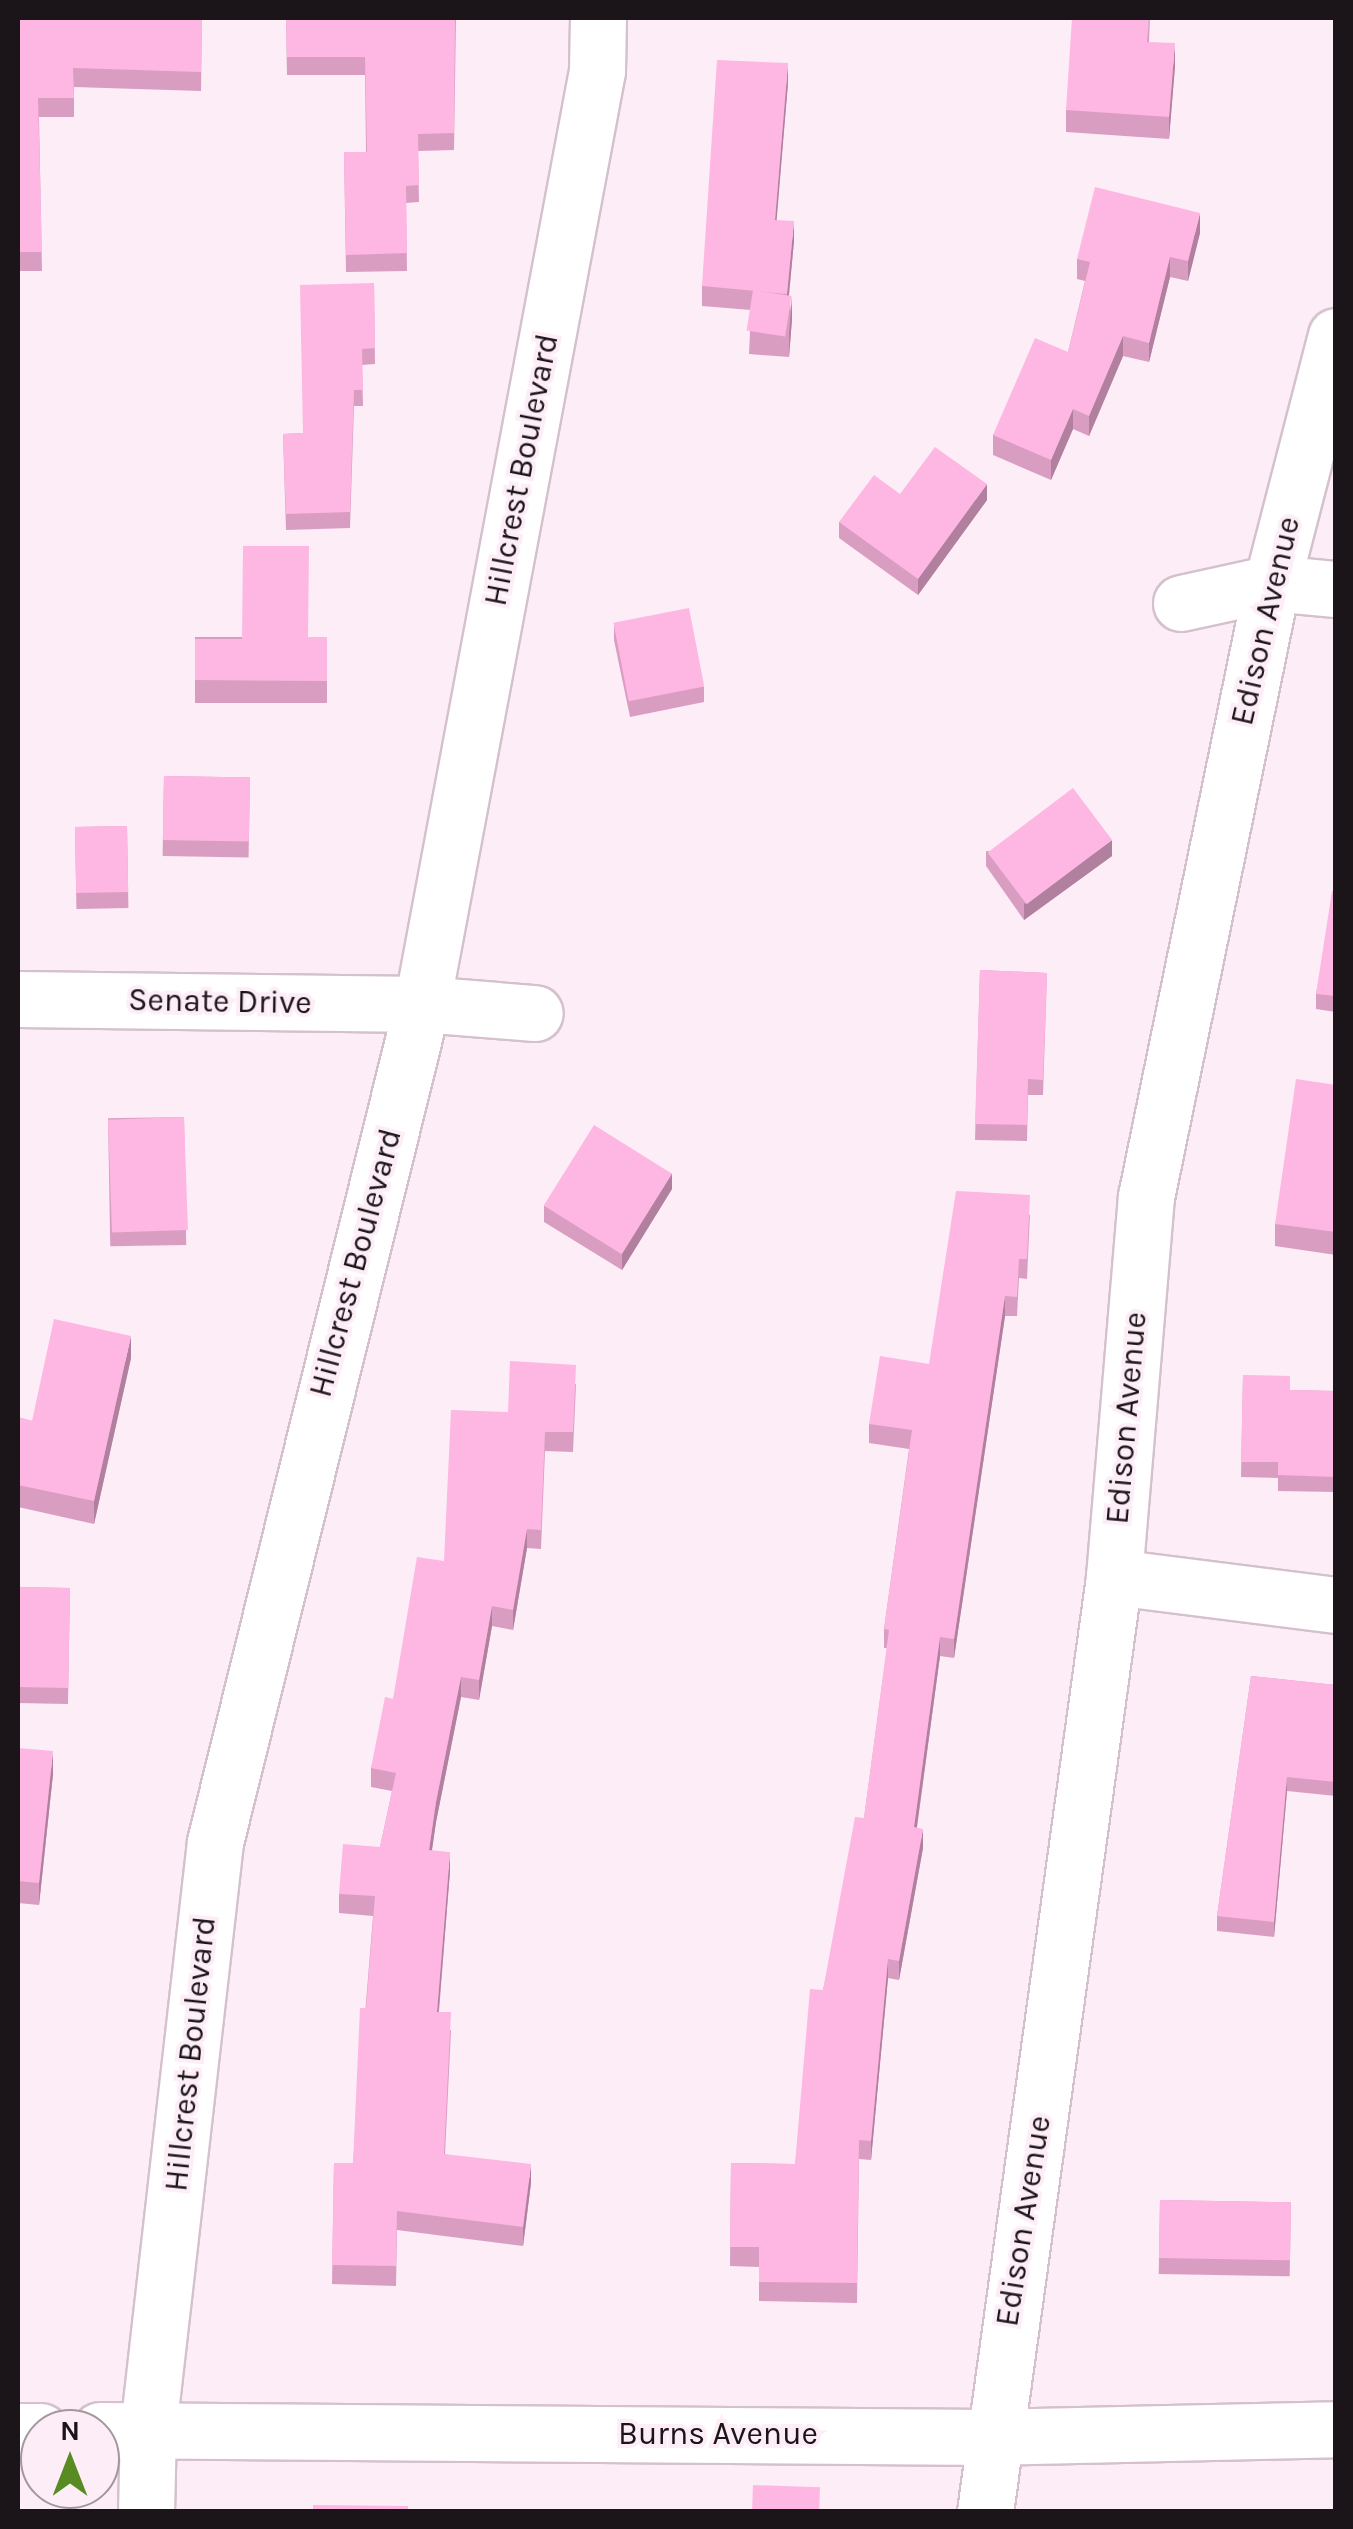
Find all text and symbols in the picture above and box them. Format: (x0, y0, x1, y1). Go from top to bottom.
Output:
street label: Hillcrest Boulevard (477, 331, 567, 609)
street label: Edison Avenue (1223, 513, 1309, 729)
street label: Senate Drive (128, 981, 312, 1023)
street label: Hillcrest Boulevard (302, 1125, 410, 1401)
street label: Edison Avenue (1099, 1310, 1155, 1526)
street label: Hillcrest Boulevard (157, 1915, 225, 2193)
street label: Edison Avenue (988, 2113, 1060, 2329)
north arrow (20, 2409, 120, 2509)
text: N (60, 2414, 80, 2447)
street label: Burns Avenue (618, 2415, 818, 2453)

